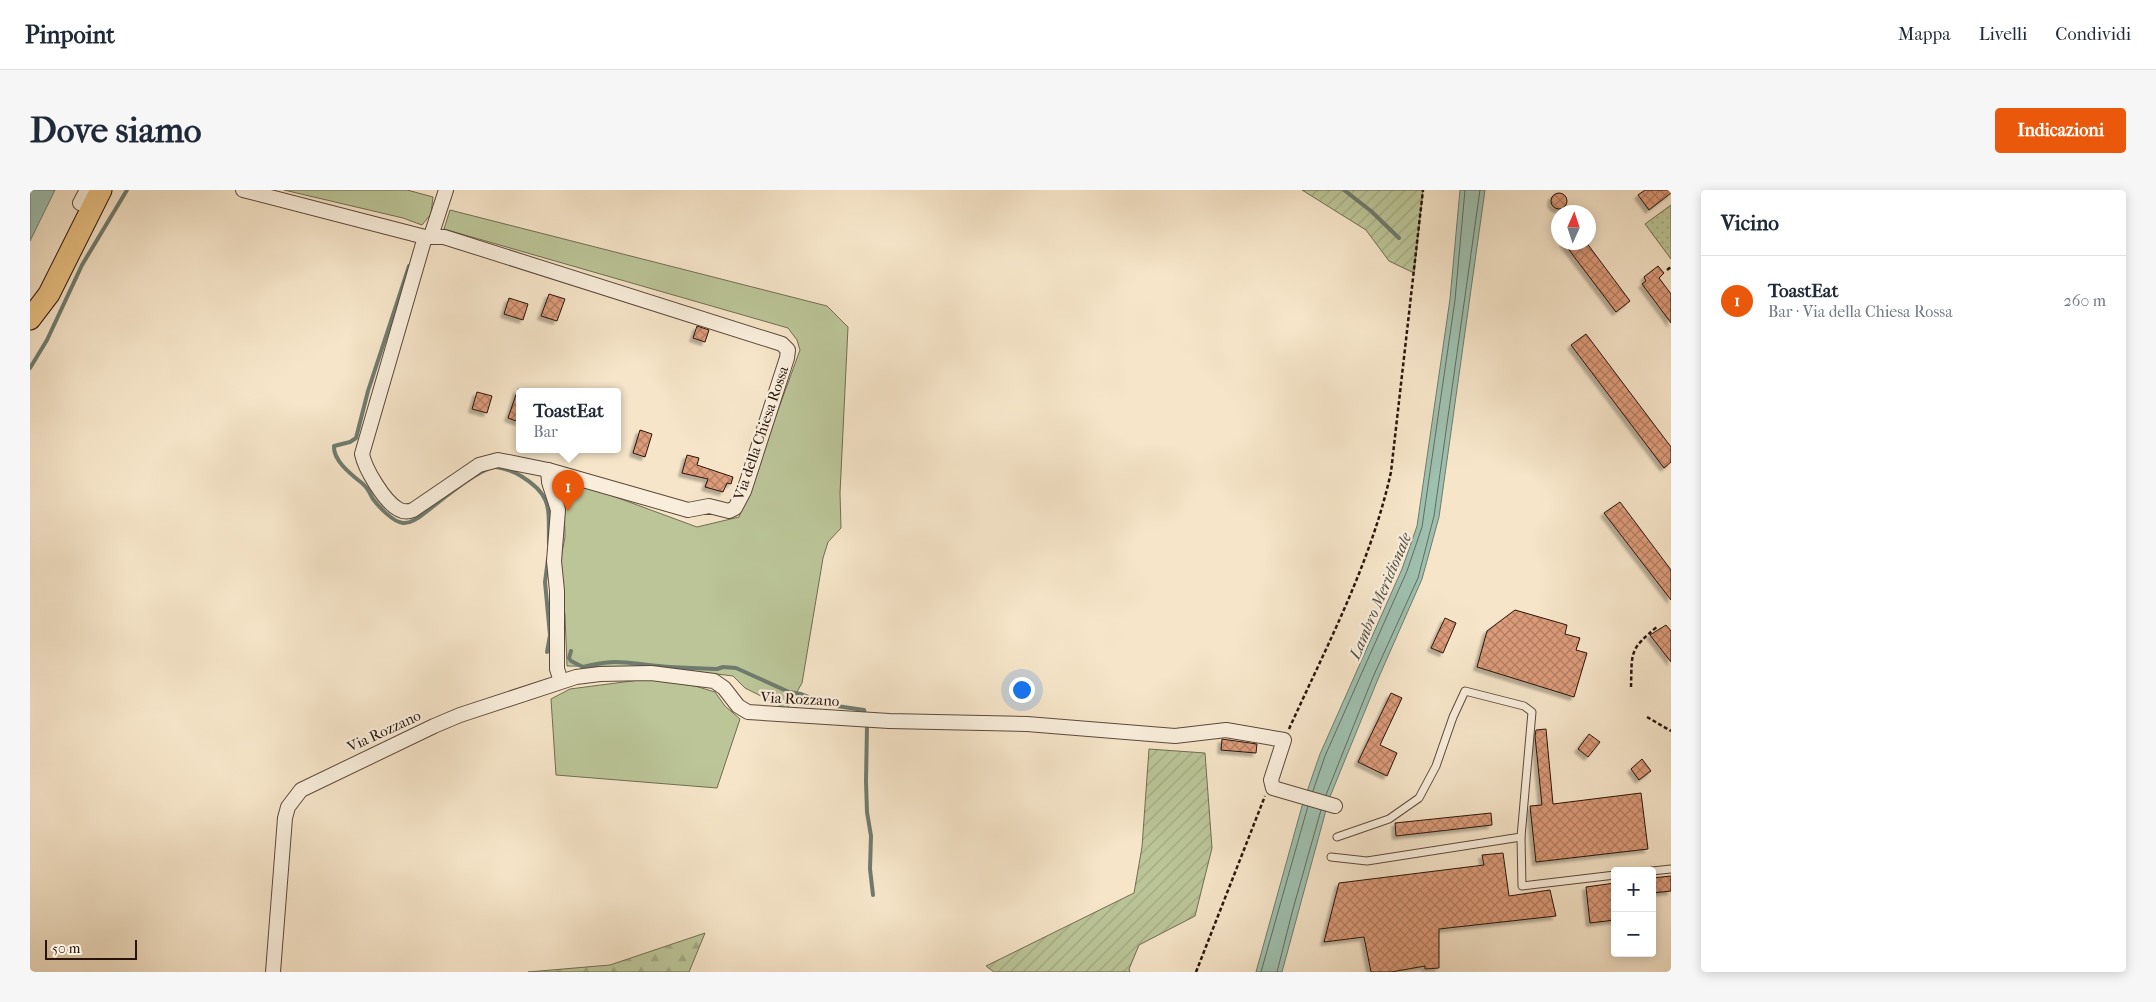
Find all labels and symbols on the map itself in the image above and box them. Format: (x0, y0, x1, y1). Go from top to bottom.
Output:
north arrow (1551, 205, 1596, 250)
street label: Via della Chiesa Rossa (729, 363, 793, 503)
pin: 1 (552, 470, 584, 511)
water label: Lambro Meridionale (1344, 530, 1415, 663)
your location (1009, 677, 1035, 703)
street label: Via Rozzano (759, 688, 840, 710)
street label: Via Rozzano (343, 706, 424, 756)
scale bar (45, 937, 138, 960)

